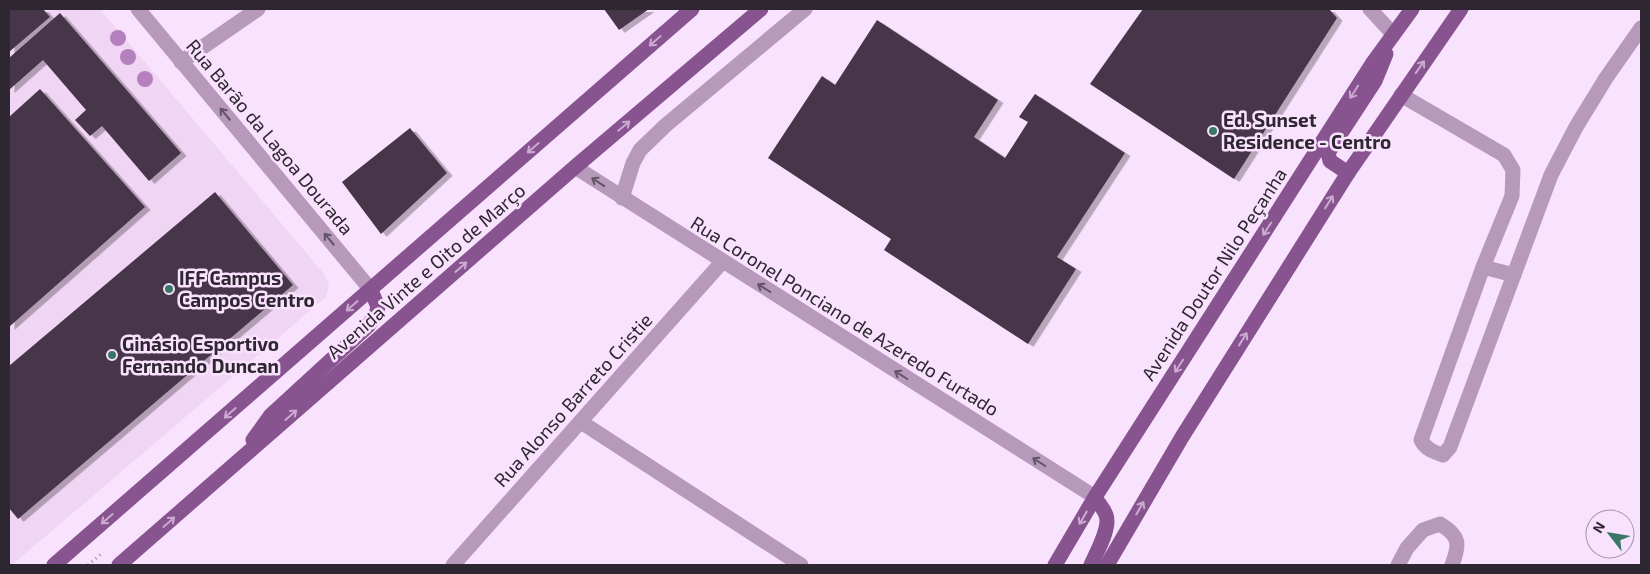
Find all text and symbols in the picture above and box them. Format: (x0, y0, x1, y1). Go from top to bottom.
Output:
street label: Rua Barão da Lagoa Dourada (182, 34, 359, 239)
one-way arrow (649, 35, 662, 47)
one-way arrow (1415, 61, 1425, 75)
one-way arrow (1349, 85, 1360, 99)
one-way arrow (219, 108, 230, 121)
place label: Ed. Sunset Residence - Centro (1223, 108, 1391, 153)
one-way arrow (617, 120, 630, 131)
marker: Ed. Sunset Residence - Centro (1207, 125, 1219, 137)
one-way arrow (527, 142, 540, 153)
street label: Avenida Doutor Nilo Peçanha (1136, 163, 1292, 385)
one-way arrow (591, 177, 605, 187)
street label: Avenida Vinte e Oito de Março (322, 178, 530, 364)
one-way arrow (1325, 195, 1335, 209)
street label: Rua Coronel Ponciano de Azeredo Furtado (687, 211, 1004, 420)
one-way arrow (1261, 222, 1272, 236)
one-way arrow (323, 233, 334, 246)
one-way arrow (455, 261, 468, 272)
place label: IFF Campus Campos Centro (179, 266, 315, 311)
marker: IFF Campus Campos Centro (163, 283, 175, 295)
one-way arrow (758, 283, 772, 293)
one-way arrow (346, 300, 359, 312)
street label: Rua Alonso Barreto Cristie (489, 308, 657, 491)
place label: Ginásio Esportivo Fernando Duncan (122, 332, 279, 377)
one-way arrow (1238, 333, 1248, 347)
marker: Ginásio Esportivo Fernando Duncan (106, 349, 118, 361)
one-way arrow (1174, 358, 1184, 372)
one-way arrow (895, 370, 909, 380)
one-way arrow (223, 407, 236, 418)
one-way arrow (285, 409, 298, 421)
one-way arrow (1032, 457, 1046, 467)
one-way arrow (1136, 501, 1145, 516)
north arrow (1585, 509, 1635, 559)
one-way arrow (1077, 510, 1087, 524)
one-way arrow (101, 513, 114, 524)
one-way arrow (162, 516, 175, 527)
text: N (1589, 518, 1608, 536)

